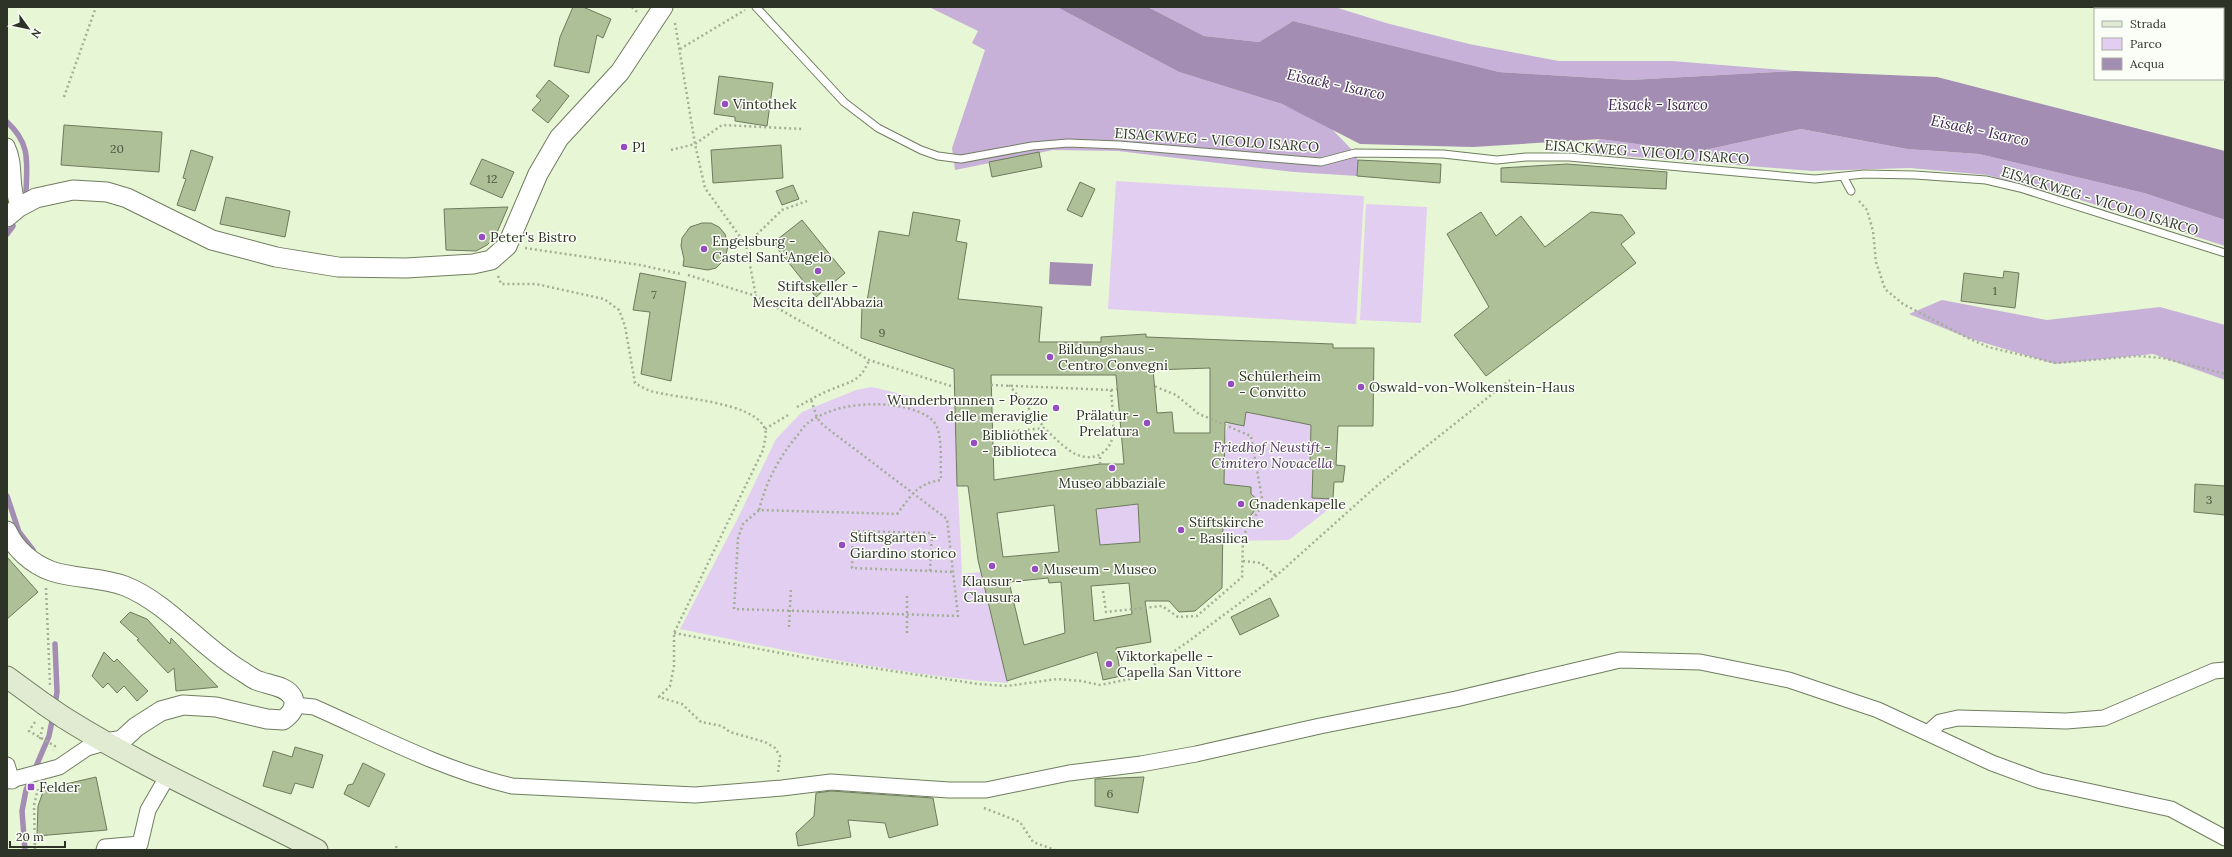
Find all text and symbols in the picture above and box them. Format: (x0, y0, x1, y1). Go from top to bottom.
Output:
north arrow (8, 8, 48, 48)
legend (2094, 8, 2224, 80)
text: Strada (2130, 16, 2166, 31)
text: N (28, 26, 45, 41)
text: Parco (2130, 36, 2162, 51)
text: Acqua (2129, 56, 2164, 71)
water label: Eisack - Isarco (1285, 64, 1387, 104)
place label: Vintothek (732, 95, 797, 113)
water label: Eisack - Isarco (1608, 95, 1708, 114)
marker: Vintothek (720, 99, 730, 109)
water label: Eisack - Isarco (1929, 110, 2031, 150)
street label: EISACKWEG - VICOLO ISARCO (1114, 124, 1320, 156)
street label: EISACKWEG - VICOLO ISARCO (1544, 136, 1750, 168)
place label: P1 (632, 138, 646, 156)
house number: 20 (110, 141, 124, 156)
marker: P1 (619, 142, 629, 152)
street label: EISACKWEG - VICOLO ISARCO (1999, 162, 2201, 240)
house number: 12 (487, 171, 497, 186)
place label: Peter's Bistro (490, 228, 577, 246)
marker: Peter's Bistro (477, 232, 487, 242)
place label: Engelsburg - Castel Sant'Angelo (712, 232, 832, 266)
marker: Engelsburg - Castel Sant'Angelo (699, 244, 709, 254)
marker: Stiftskeller - Mescita dell'Abbazia (813, 266, 823, 276)
place label: Stiftskeller - Mescita dell'Abbazia (752, 277, 884, 311)
house number: 1 (1993, 283, 1997, 298)
house number: 7 (651, 287, 657, 302)
house number: 9 (879, 325, 886, 340)
place label: Bildungshaus - Centro Convegni (1058, 340, 1168, 374)
marker: Bildungshaus - Centro Convegni (1045, 352, 1055, 362)
place label: Schülerheim - Convitto (1239, 367, 1321, 401)
place label: Oswald-von-Wolkenstein-Haus (1369, 378, 1575, 396)
marker: Schülerheim - Convitto (1226, 379, 1236, 389)
marker: Oswald-von-Wolkenstein-Haus (1356, 382, 1366, 392)
place label: Wunderbrunnen - Pozzo delle meraviglie (887, 391, 1048, 425)
marker: Wunderbrunnen - Pozzo delle meraviglie (1051, 403, 1061, 413)
place label: Prälatur - Prelatura (1076, 406, 1139, 440)
marker: Prälatur - Prelatura (1142, 418, 1152, 428)
place label: Bibliothek - Biblioteca (982, 426, 1057, 460)
marker: Bibliothek - Biblioteca (969, 438, 979, 448)
park label: Friedhof Neustift - Cimitero Novacella (1211, 438, 1333, 472)
marker: Museo abbaziale (1107, 463, 1117, 473)
place label: Museo abbaziale (1058, 474, 1166, 492)
house number: 3 (2206, 492, 2213, 507)
place label: Gnadenkapelle (1249, 495, 1346, 513)
marker: Gnadenkapelle (1236, 499, 1246, 509)
place label: Stiftskirche - Basilica (1189, 513, 1264, 547)
marker: Stiftskirche - Basilica (1176, 525, 1186, 535)
place label: Stiftsgarten - Giardino storico (850, 528, 956, 562)
marker: Stiftsgarten - Giardino storico (837, 540, 847, 550)
place label: Museum - Museo (1043, 560, 1157, 578)
marker: Klausur - Clausura (987, 561, 997, 571)
marker: Museum - Museo (1030, 564, 1040, 574)
place label: Klausur - Clausura (962, 572, 1022, 606)
place label: Viktorkapelle - Capella San Vittore (1116, 647, 1242, 681)
marker: Viktorkapelle - Capella San Vittore (1104, 659, 1114, 669)
place label: Felder (39, 778, 80, 796)
marker: Felder (26, 782, 36, 792)
house number: 6 (1107, 786, 1114, 801)
scale bar (10, 823, 65, 849)
text: 20 m (16, 829, 44, 844)

